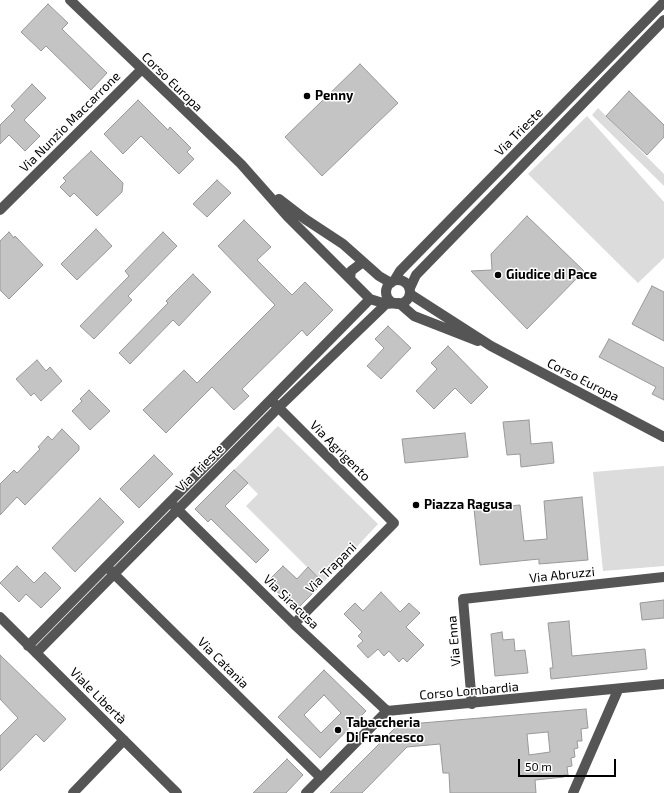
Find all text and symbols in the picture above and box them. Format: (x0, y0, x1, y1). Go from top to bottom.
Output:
street label: Corso Europa (138, 49, 206, 115)
street label: Via Nunzio Maccarrone (16, 68, 124, 176)
place label: Penny (315, 88, 353, 104)
marker: Penny (302, 91, 312, 101)
street label: Via Trieste (492, 105, 546, 159)
place label: Giudice di Pace (506, 267, 597, 283)
marker: Giudice di Pace (493, 270, 503, 280)
street label: Corso Europa (544, 355, 622, 405)
street label: Via Agrigento (307, 418, 373, 484)
street label: Via Trieste (173, 441, 227, 495)
place label: Piazza Ragusa (424, 497, 512, 513)
marker: Piazza Ragusa (411, 500, 421, 510)
street label: Via Trapani (302, 539, 360, 597)
street label: Via Abruzzi (528, 564, 596, 586)
street label: Via Siracusa (260, 572, 322, 632)
street label: Via Enna (444, 615, 464, 667)
street label: Via Catania (194, 634, 252, 692)
street label: Viale Libertà (66, 664, 130, 728)
street label: Corso Lombardia (419, 679, 519, 703)
place label: Tabaccheria Di Francesco (346, 715, 424, 746)
marker: Tabaccheria Di Francesco (333, 725, 343, 735)
scale bar (520, 751, 618, 777)
text: 50 m (525, 759, 552, 773)

